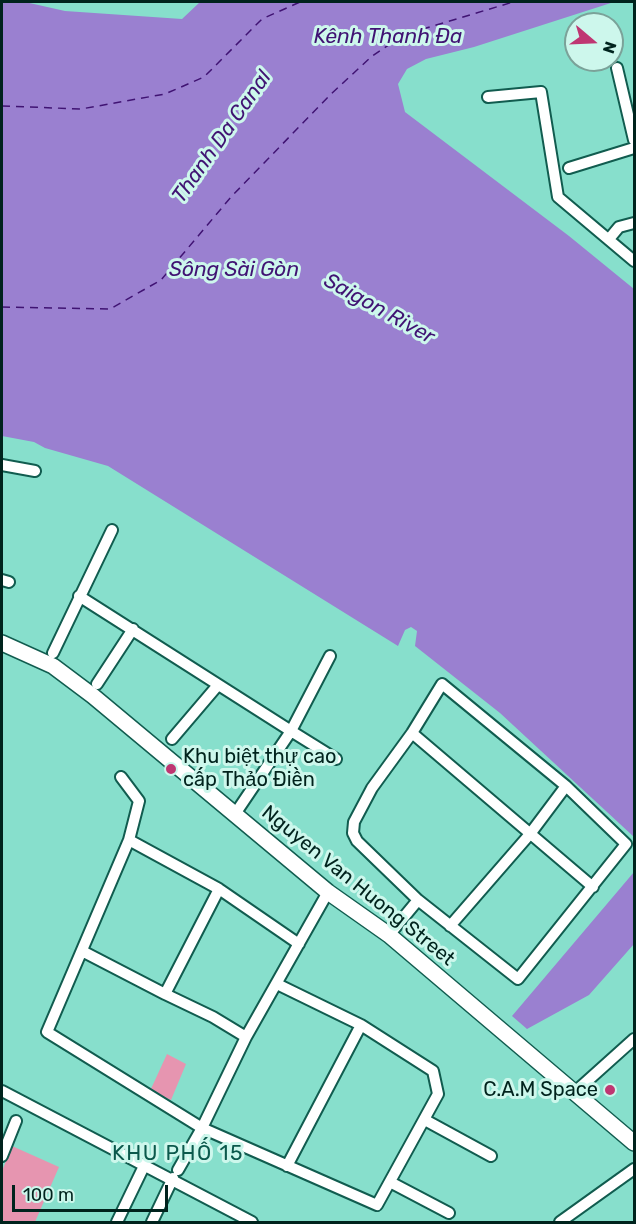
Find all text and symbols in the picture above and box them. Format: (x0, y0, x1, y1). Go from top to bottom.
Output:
north arrow (564, 12, 624, 72)
water label: Kênh Thanh Đa (314, 24, 462, 50)
text: N (599, 39, 620, 56)
water label: Thanh Da Canal (167, 66, 277, 208)
water label: Sông Sài Gòn (169, 257, 299, 283)
water label: Saigon River (319, 268, 439, 350)
place label: Khu biệt thự cao cấp Thảo Điền (183, 745, 337, 792)
marker: Khu biệt thự cao cấp Thảo Điền (164, 762, 178, 776)
street label: Nguyen Van Huong Street (257, 801, 459, 971)
place label: C.A.M Space (483, 1078, 598, 1102)
marker: C.A.M Space (603, 1083, 617, 1097)
district label: KHU PHỐ 15 (112, 1141, 244, 1167)
scale bar (15, 1173, 171, 1211)
text: 100 m (23, 1184, 74, 1206)

